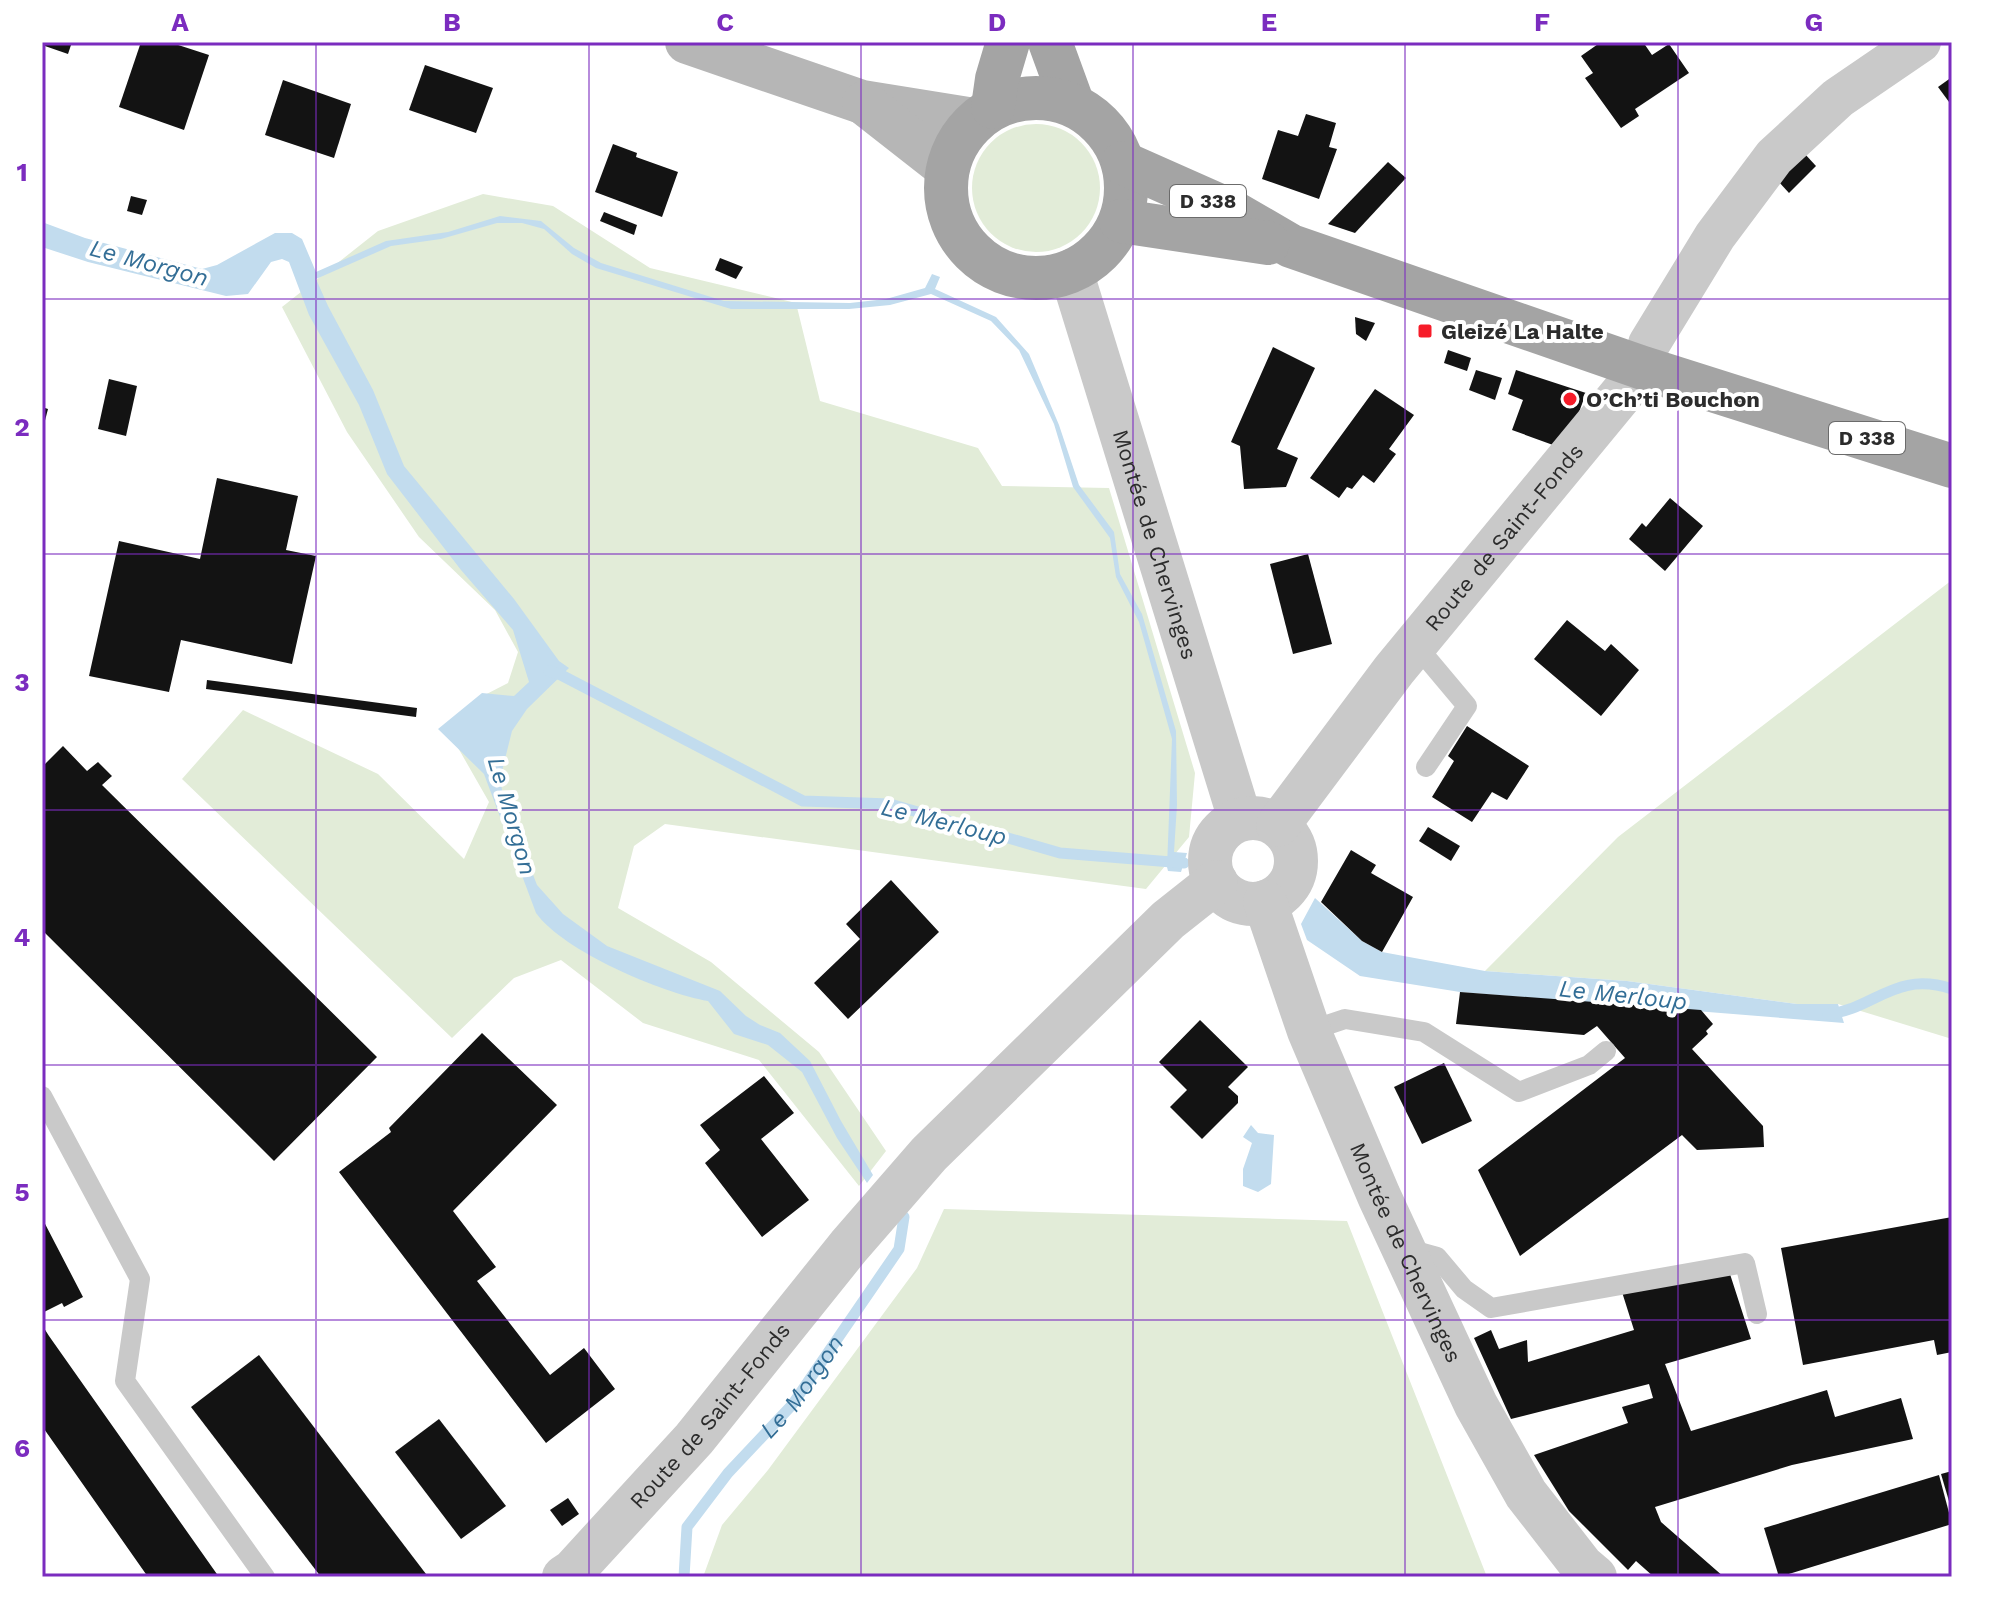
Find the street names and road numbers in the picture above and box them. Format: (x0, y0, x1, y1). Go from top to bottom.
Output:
road number: D 338 (1170, 185, 1246, 217)
road number: D 338 (1829, 422, 1905, 454)
street label: Montée de Chervinges (1108, 427, 1202, 662)
street label: Route de Saint-Fonds (1419, 438, 1588, 636)
street label: Montée de Chervinges (1345, 1139, 1467, 1366)
street label: Route de Saint-Fonds (624, 1318, 795, 1513)

